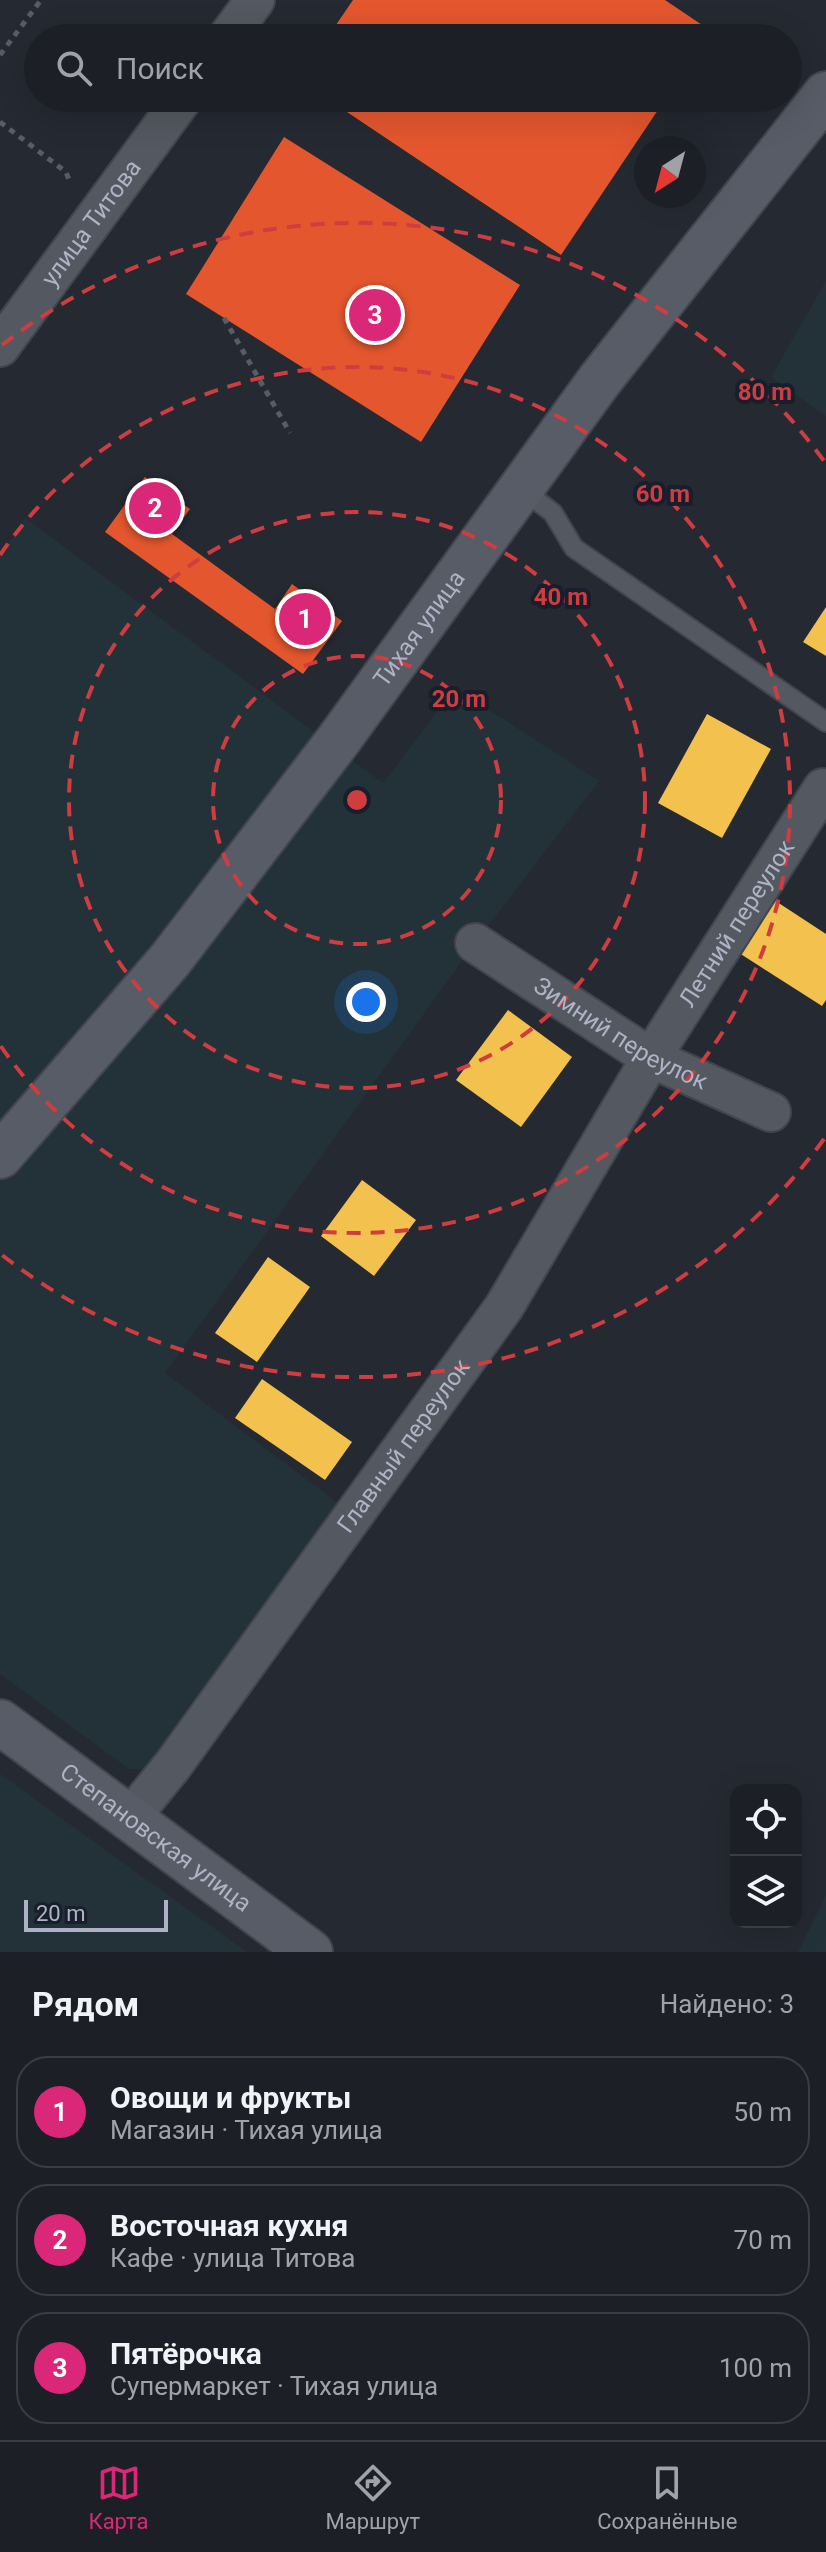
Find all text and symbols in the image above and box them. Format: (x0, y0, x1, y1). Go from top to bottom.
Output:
search box (24, 24, 802, 112)
icon: search (52, 46, 96, 90)
text: Поиск (116, 51, 204, 86)
north arrow (634, 136, 706, 208)
street label: улица Титова (36, 154, 147, 292)
pin: 3 (349, 285, 401, 345)
text: 80 m (738, 378, 792, 406)
pin: 2 (129, 478, 181, 538)
text: 60 m (636, 480, 690, 508)
street label: Тихая улица (368, 565, 471, 692)
text: 40 m (534, 583, 588, 611)
pin: 1 (279, 589, 331, 649)
text: 20 m (432, 685, 486, 713)
centre of rings (343, 786, 371, 814)
street label: Летний переулок (673, 835, 800, 1012)
street label: Зимний переулок (529, 971, 712, 1096)
your location (346, 982, 386, 1022)
street label: Главный переулок (331, 1354, 476, 1538)
street label: Степановская улица (55, 1758, 257, 1918)
map controls (730, 1784, 802, 1928)
button: locate (730, 1784, 802, 1856)
button: layers (730, 1856, 802, 1928)
scale bar (24, 1896, 168, 1932)
text: 20 m (36, 1901, 85, 1926)
text: Рядом (32, 1984, 139, 2024)
text: Найдено: 3 (660, 1989, 794, 2019)
text: Овощи и фрукты (110, 2080, 351, 2115)
text: 1 (53, 2097, 67, 2127)
text: 50 m (734, 2097, 792, 2127)
text: Магазин · Тихая улица (110, 2115, 383, 2145)
text: Восточная кухня (110, 2208, 348, 2243)
text: 2 (53, 2225, 67, 2255)
text: 70 m (734, 2225, 792, 2255)
text: Кафе · улица Титова (110, 2243, 355, 2273)
text: Пятёрочка (110, 2336, 262, 2371)
text: 3 (53, 2353, 67, 2383)
text: 100 m (719, 2353, 792, 2383)
text: Супермаркет · Тихая улица (110, 2371, 438, 2401)
tab: Карта (89, 2461, 149, 2534)
tab: Маршрут (326, 2461, 420, 2534)
tab: Сохранённые (597, 2461, 737, 2534)

